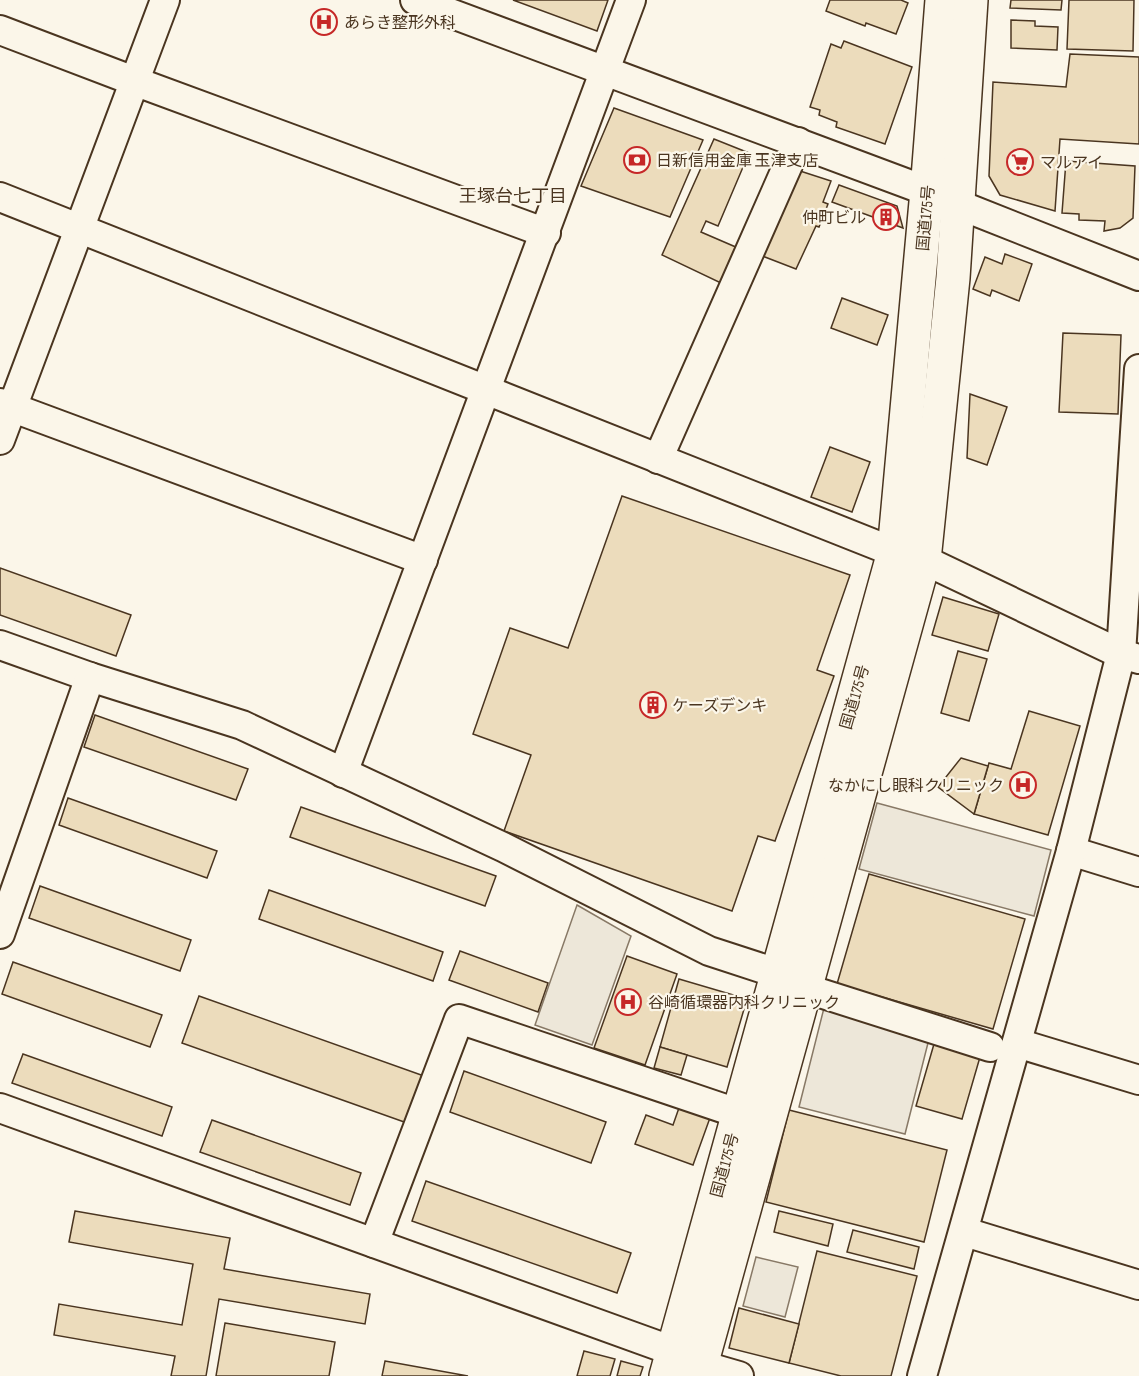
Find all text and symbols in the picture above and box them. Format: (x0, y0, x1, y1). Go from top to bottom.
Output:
hospital icon: あらき整形外科 (309, 7, 339, 37)
place label: あらき整形外科 (344, 14, 456, 33)
bank icon: 日新信用金庫 玉津支店 (622, 145, 652, 175)
supermarket icon: マルアイ (1005, 147, 1035, 177)
place label: 日新信用金庫 玉津支店 (656, 152, 819, 171)
place label: マルアイ (1040, 154, 1103, 173)
street label: 国道175号 (914, 184, 939, 252)
district label: 王塚台七丁目 (459, 186, 567, 207)
building icon: 仲町ビル (871, 202, 901, 232)
place label: 仲町ビル (802, 209, 866, 228)
street label: 国道175号 (837, 663, 874, 732)
building icon: ケーズデンキ (638, 690, 668, 720)
place label: ケーズデンキ (672, 697, 767, 716)
hospital icon: なかにし眼科クリニック (1008, 770, 1038, 800)
place label: なかにし眼科クリニック (828, 777, 1004, 796)
hospital icon: 谷崎循環器内科クリニック (613, 987, 643, 1017)
place label: 谷崎循環器内科クリニック (648, 994, 840, 1013)
street label: 国道175号 (708, 1131, 743, 1200)

